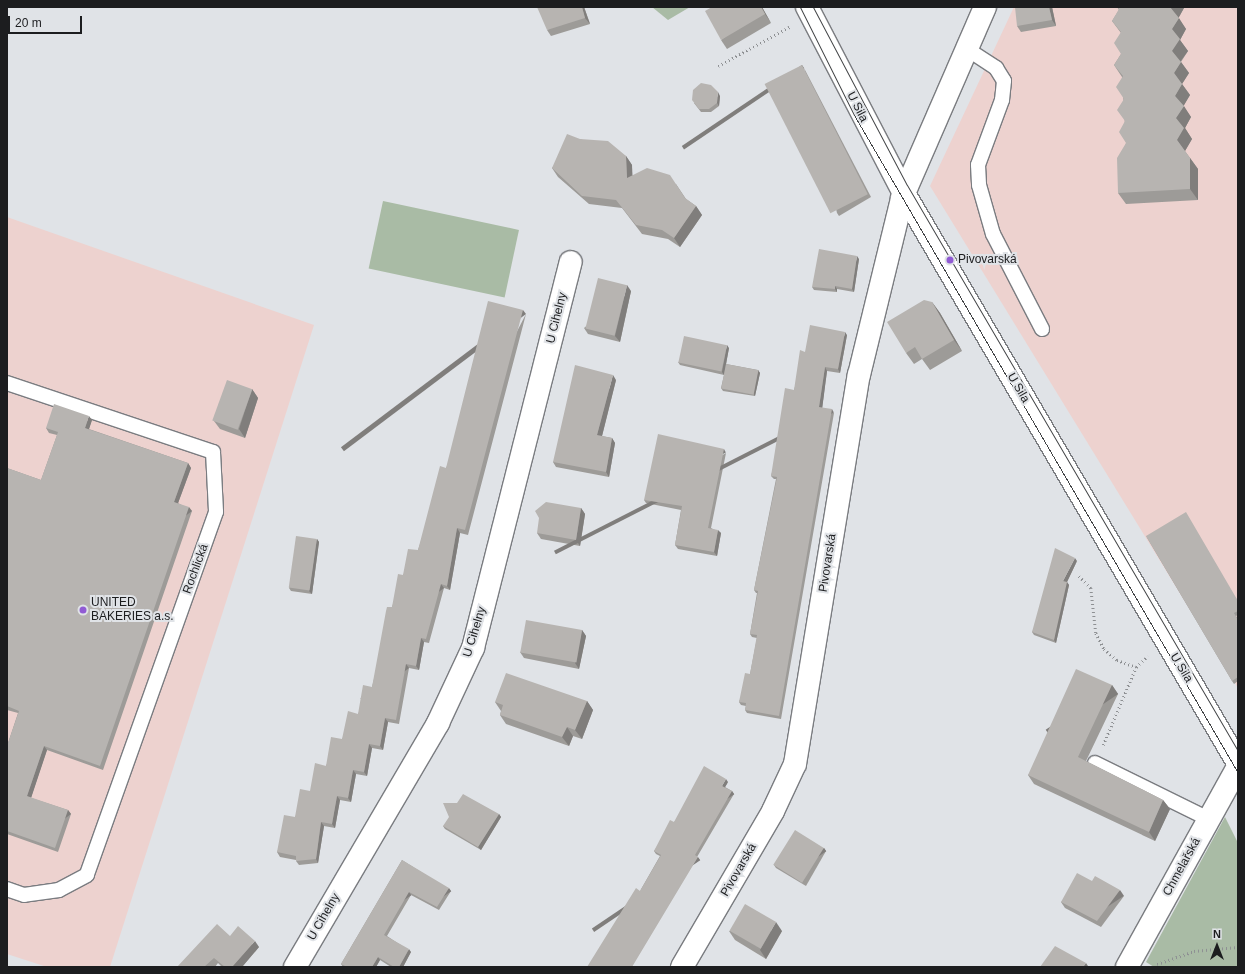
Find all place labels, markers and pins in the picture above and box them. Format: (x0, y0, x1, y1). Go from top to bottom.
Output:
place label: Pivovarská (958, 253, 1017, 267)
marker: Pivovarská (945, 255, 955, 265)
place label: UNITED BAKERIES a.s. (91, 596, 174, 624)
marker: UNITED BAKERIES a.s. (78, 605, 88, 615)

